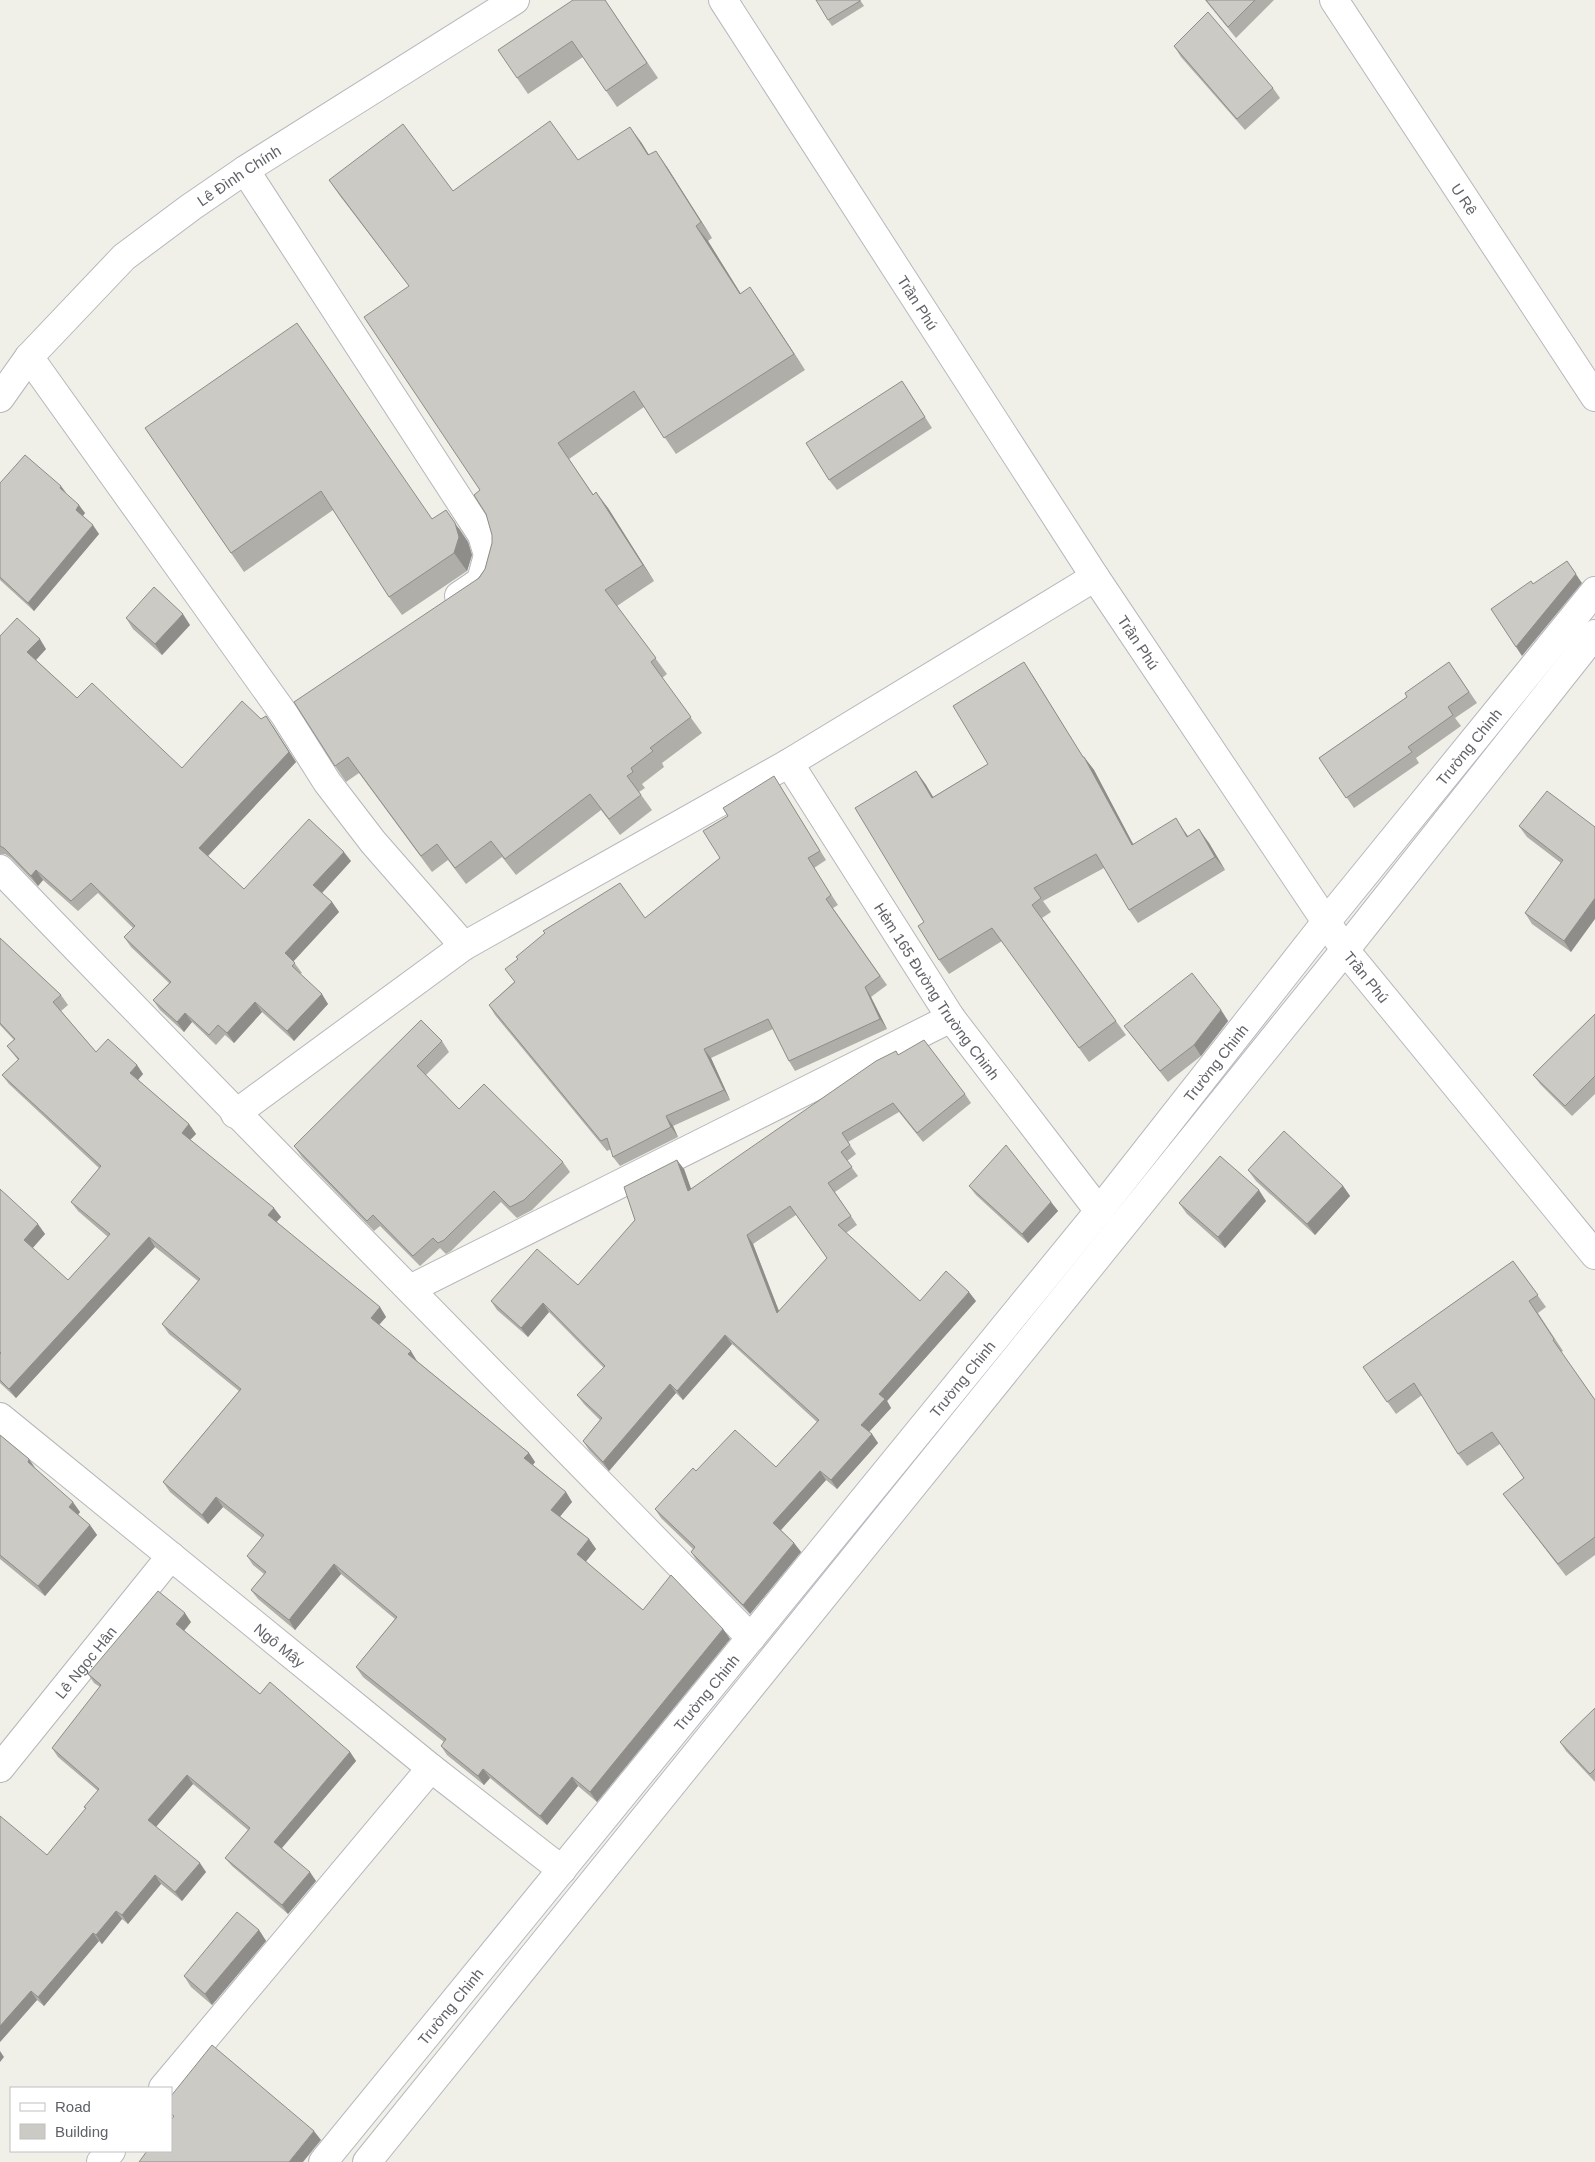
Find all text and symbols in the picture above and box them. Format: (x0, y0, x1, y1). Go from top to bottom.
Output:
street label: Lê Đình Chính (194, 141, 284, 209)
street label: U Rê (1448, 180, 1481, 218)
street label: Trần Phú (894, 272, 942, 333)
street label: Trần Phú (1115, 612, 1163, 672)
street label: Trường Chinh (1432, 705, 1505, 788)
street label: Hẻm 165 Đường Trường Chinh (871, 899, 1003, 1083)
street label: Trần Phú (1341, 948, 1393, 1006)
street label: Trường Chinh (1180, 1021, 1251, 1105)
street label: Trường Chinh (926, 1337, 998, 1420)
street label: Ngô Mây (251, 1619, 309, 1671)
street label: Lê Ngọc Hân (51, 1623, 119, 1702)
street label: Trường Chinh (670, 1651, 742, 1734)
street label: Trường Chinh (414, 1965, 486, 2048)
legend (10, 2087, 172, 2152)
text: Road (55, 2098, 91, 2115)
text: Building (55, 2123, 108, 2140)

